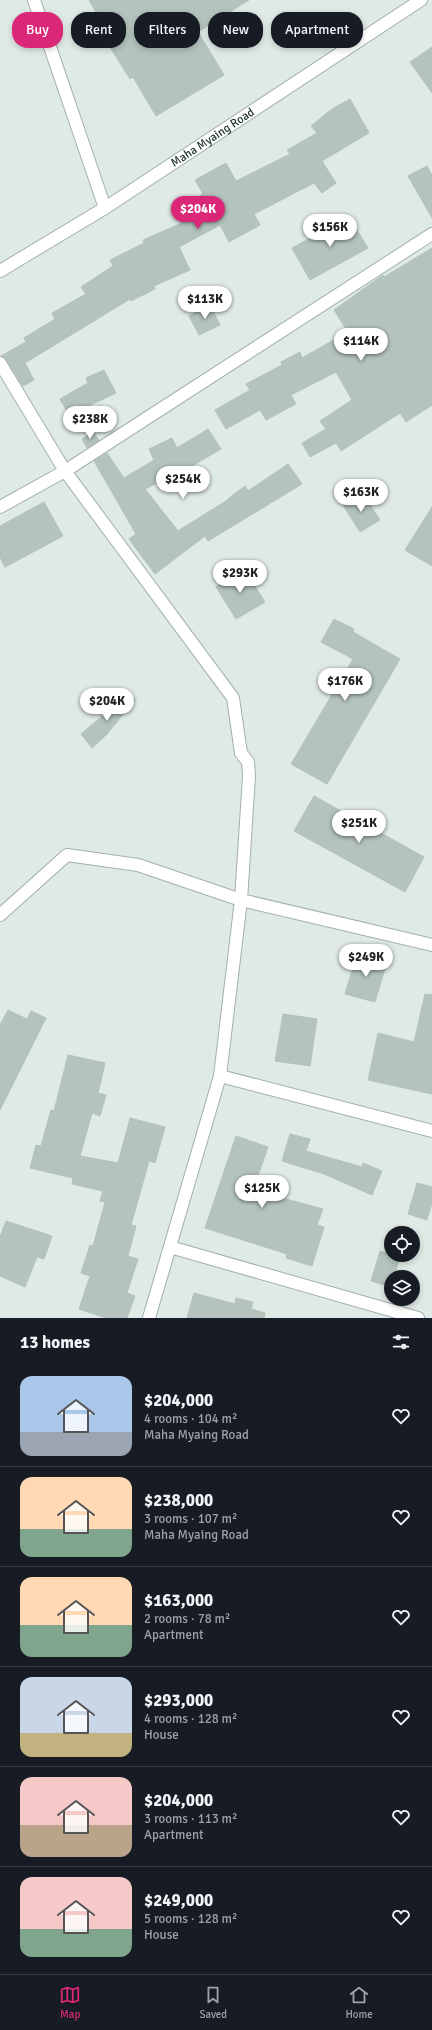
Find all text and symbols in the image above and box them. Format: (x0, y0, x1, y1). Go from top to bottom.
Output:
chip: Buy (12, 12, 63, 48)
chip: Rent (71, 12, 126, 48)
chip: Filters (134, 12, 200, 48)
chip: New (208, 12, 263, 48)
chip: Apartment (271, 12, 363, 48)
street label: Maha Myaing Road (168, 104, 257, 170)
pin: $204K (170, 196, 226, 230)
text: $204K (180, 201, 216, 217)
pin: $156K (302, 214, 358, 248)
text: $156K (312, 219, 348, 235)
pin: $113K (177, 286, 233, 320)
text: $113K (187, 291, 223, 307)
pin: $114K (333, 328, 389, 362)
text: $114K (343, 333, 379, 349)
pin: $238K (62, 406, 118, 440)
text: $238K (72, 411, 108, 427)
pin: $254K (155, 466, 211, 500)
text: $254K (165, 471, 201, 487)
pin: $163K (333, 479, 389, 513)
text: $163K (343, 484, 379, 500)
pin: $293K (212, 560, 268, 594)
text: $293K (222, 565, 258, 581)
pin: $176K (317, 668, 373, 702)
text: $176K (327, 673, 363, 689)
pin: $204K (79, 688, 135, 722)
text: $204K (89, 693, 125, 709)
pin: $251K (331, 810, 387, 844)
text: $251K (341, 815, 377, 831)
pin: $249K (338, 944, 394, 978)
text: $249K (348, 949, 384, 965)
pin: $125K (234, 1175, 290, 1209)
text: $125K (244, 1180, 280, 1196)
map controls (384, 1226, 420, 1306)
button: locate (384, 1226, 420, 1262)
button: layers (384, 1270, 420, 1306)
icon: filters (390, 1331, 412, 1353)
text: 13 homes (20, 1332, 90, 1353)
text: $204,000 (144, 1390, 213, 1411)
icon: home (52, 1392, 100, 1440)
icon: heart (390, 1405, 412, 1427)
text: 4 rooms · 104 m² (144, 1411, 237, 1427)
text: Maha Myaing Road (144, 1427, 249, 1443)
text: $238,000 (144, 1490, 213, 1511)
icon: home (52, 1493, 100, 1541)
icon: heart (390, 1506, 412, 1528)
text: 3 rooms · 107 m² (144, 1511, 237, 1527)
text: Maha Myaing Road (144, 1527, 249, 1543)
text: $163,000 (144, 1590, 213, 1611)
icon: home (52, 1593, 100, 1641)
icon: heart (390, 1606, 412, 1628)
text: 2 rooms · 78 m² (144, 1611, 230, 1627)
text: Apartment (144, 1627, 204, 1643)
text: $293,000 (144, 1690, 213, 1711)
icon: home (52, 1693, 100, 1741)
icon: heart (390, 1706, 412, 1728)
text: 4 rooms · 128 m² (144, 1711, 237, 1727)
text: House (144, 1727, 179, 1743)
text: $204,000 (144, 1790, 213, 1811)
icon: home (52, 1793, 100, 1841)
icon: heart (390, 1806, 412, 1828)
text: 3 rooms · 113 m² (144, 1811, 237, 1827)
text: Apartment (144, 1827, 204, 1843)
text: $249,000 (144, 1890, 213, 1911)
icon: home (52, 1893, 100, 1941)
icon: heart (390, 1906, 412, 1928)
text: 5 rooms · 128 m² (144, 1911, 237, 1927)
text: House (144, 1927, 179, 1943)
tab: Map (59, 1984, 81, 2021)
tab: Saved (199, 1984, 227, 2021)
tab: Home (345, 1984, 373, 2021)

